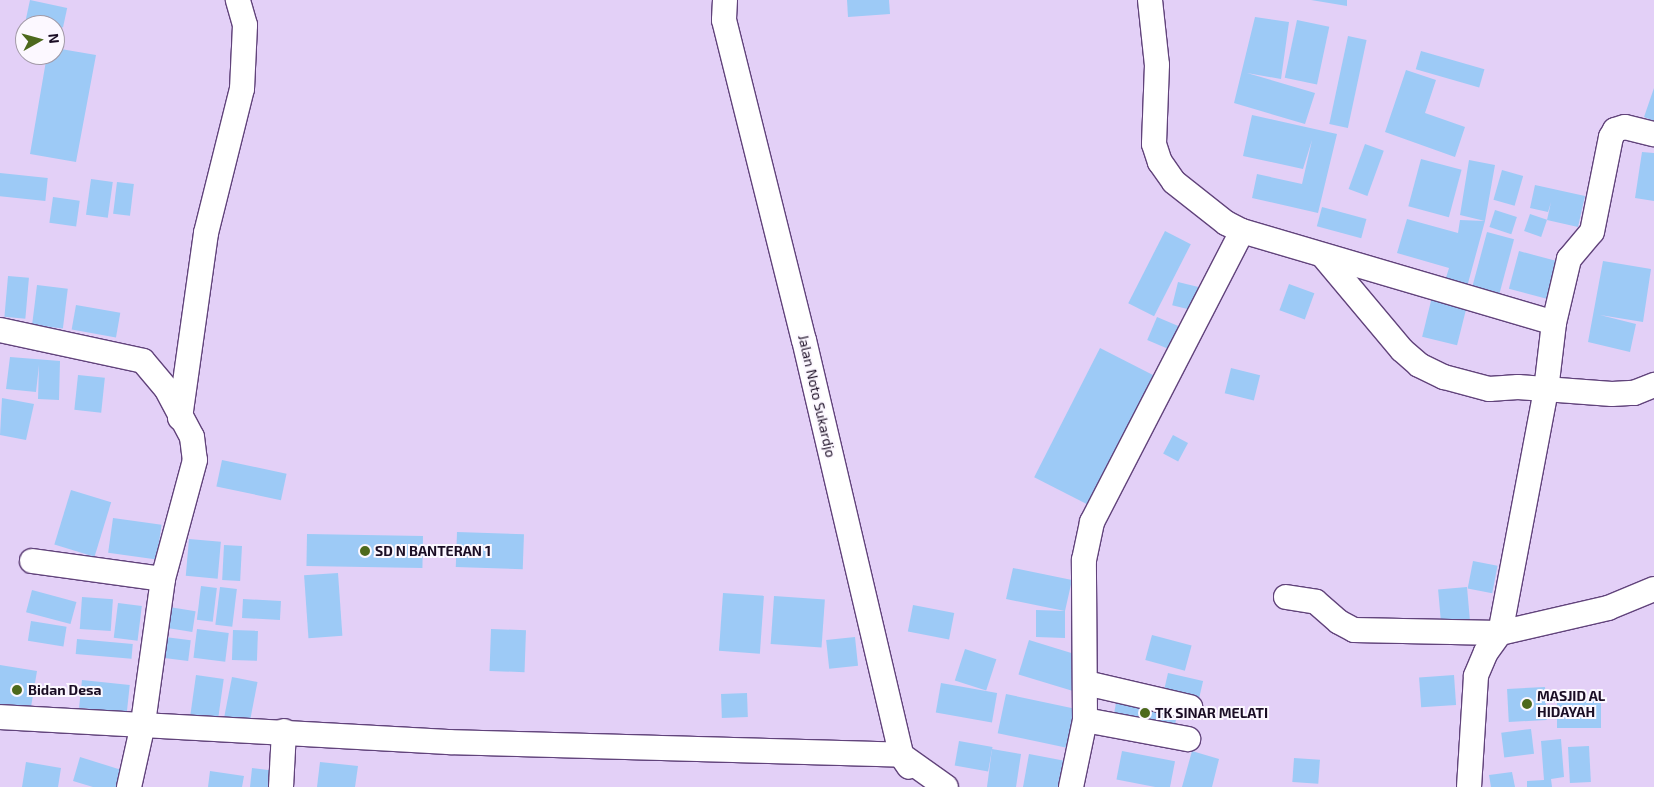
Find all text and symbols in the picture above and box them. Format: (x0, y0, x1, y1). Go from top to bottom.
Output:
north arrow (15, 15, 65, 65)
text: N (45, 32, 63, 44)
street label: Jalan Noto Sukardjo (795, 333, 839, 459)
place label: SD N BANTERAN 1 (375, 543, 491, 559)
marker: SD N BANTERAN 1 (359, 545, 371, 557)
place label: Bidan Desa (28, 682, 101, 698)
marker: Bidan Desa (10, 683, 24, 697)
place label: MASJID AL HIDAYAH (1537, 688, 1606, 720)
marker: MASJID AL HIDAYAH (1521, 698, 1533, 710)
place label: TK SINAR MELATI (1155, 705, 1268, 721)
marker: TK SINAR MELATI (1139, 707, 1151, 719)

